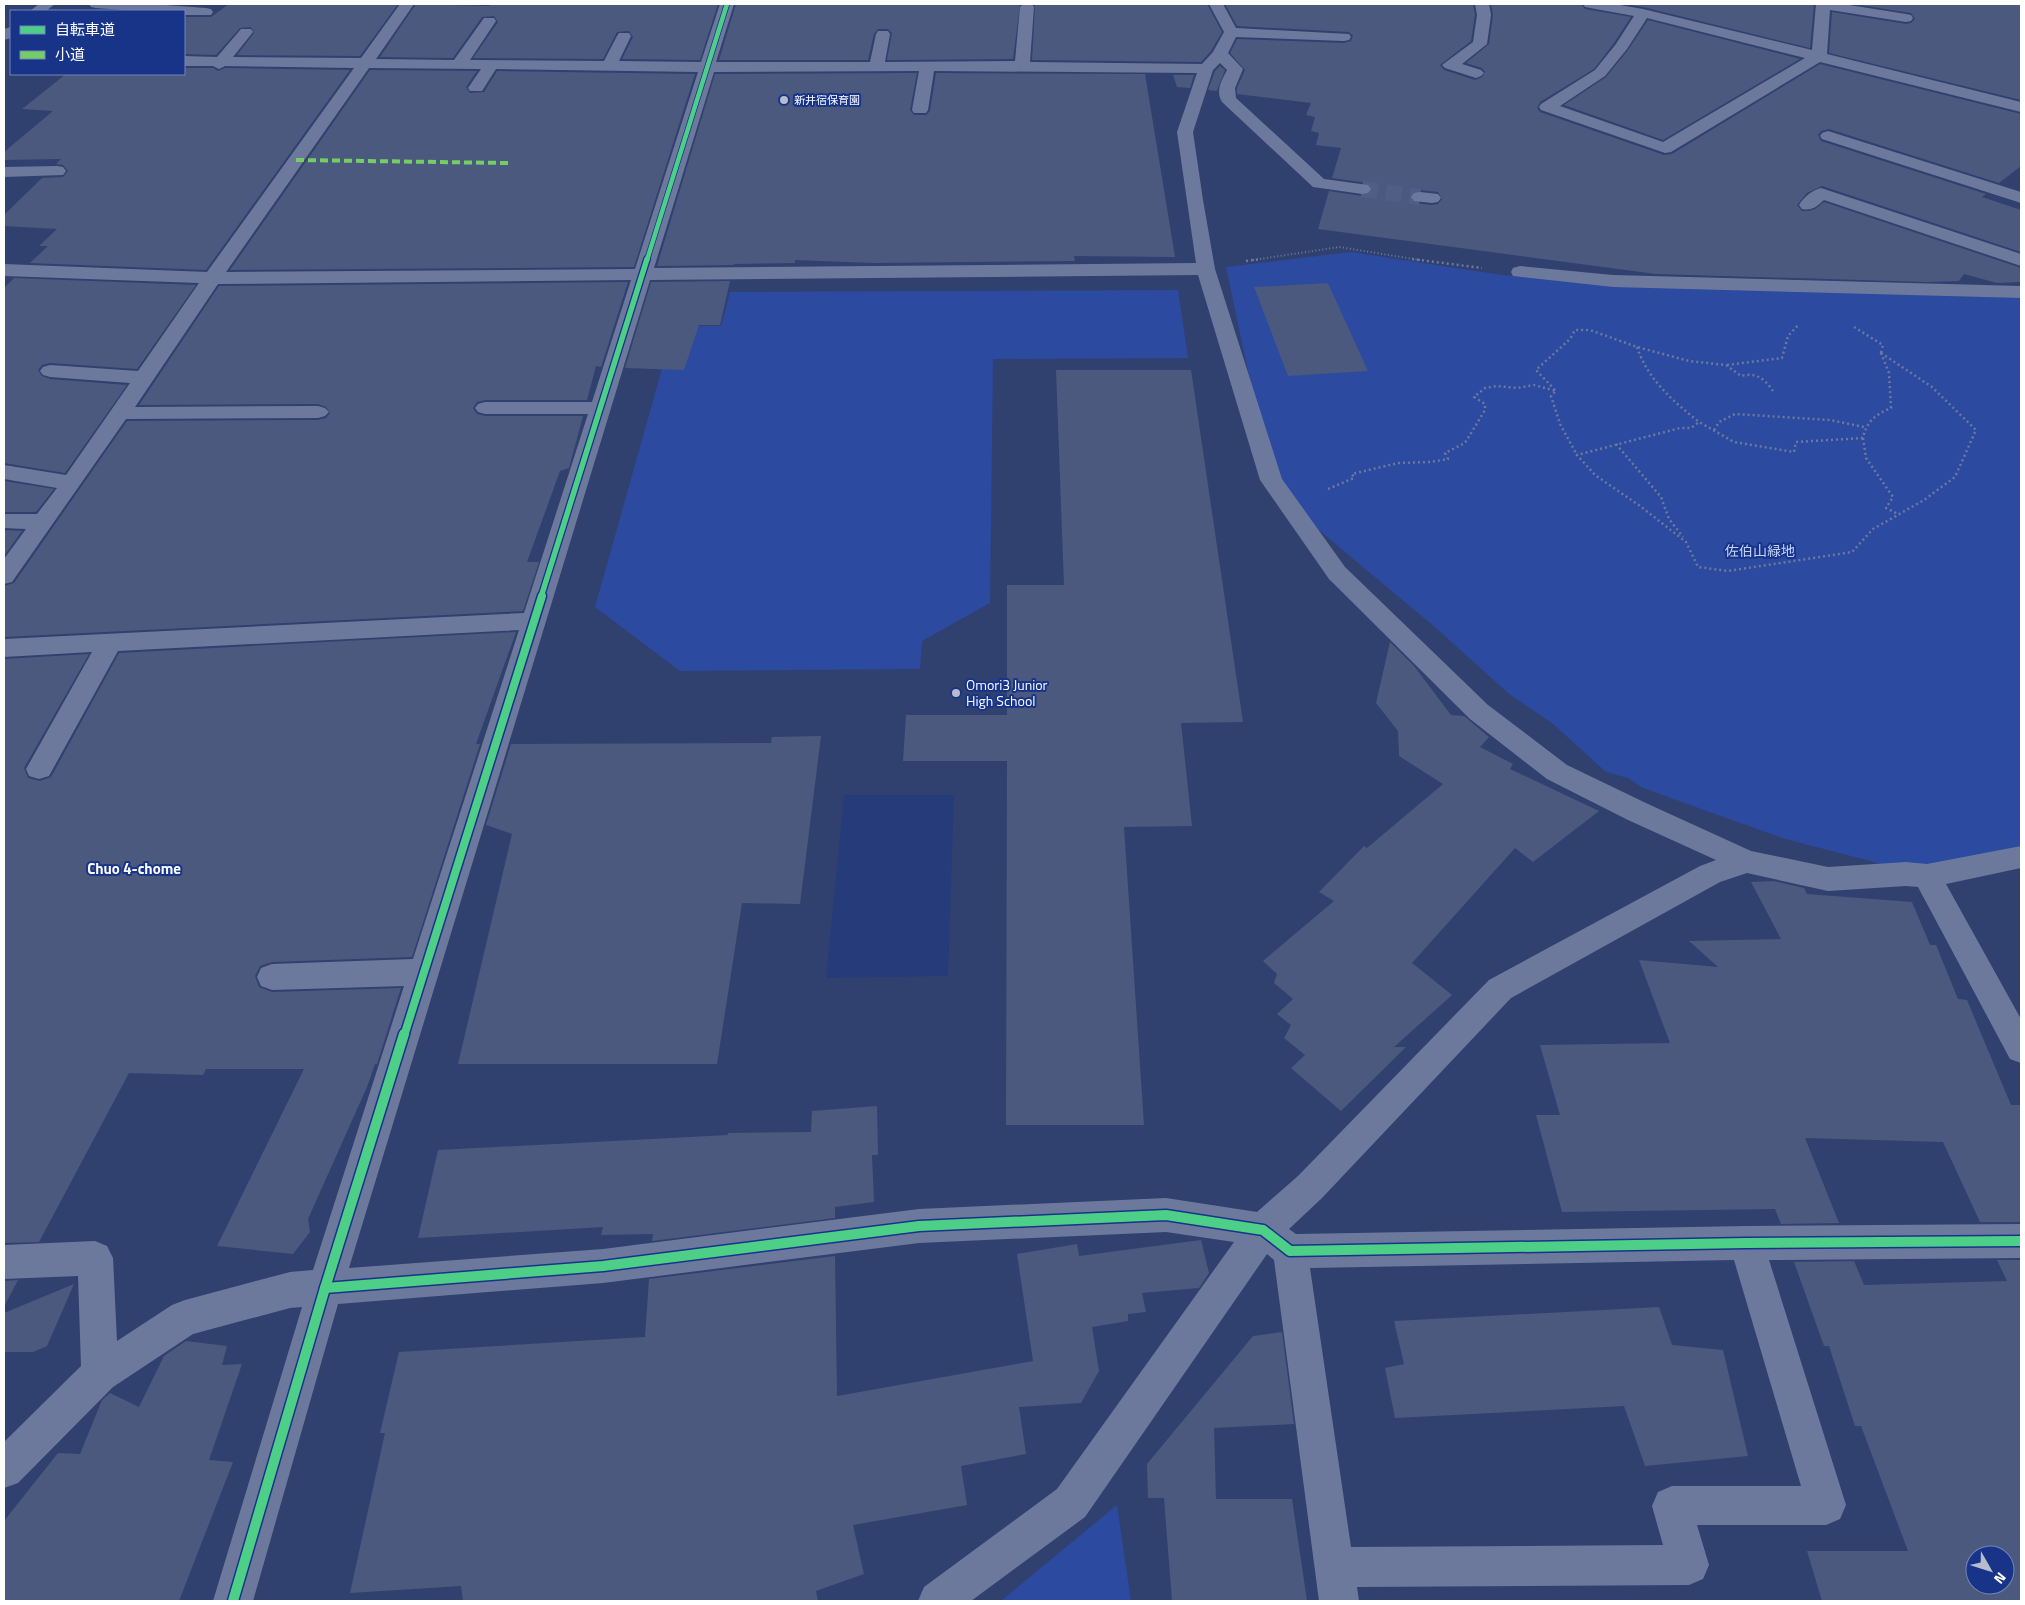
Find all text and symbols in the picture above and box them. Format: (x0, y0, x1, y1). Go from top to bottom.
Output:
legend (10, 10, 185, 75)
text: 自転車道 (55, 18, 115, 41)
text: 小道 (55, 43, 85, 66)
place label: 新井宿保育園 (794, 92, 860, 108)
marker: 新井宿保育園 (778, 94, 790, 106)
park label: 佐伯山緑地 (1725, 540, 1795, 561)
place label: Omori3 Junior High School (966, 674, 1048, 711)
marker: Omori3 Junior High School (950, 687, 962, 699)
district label: Chuo 4-chome (87, 857, 181, 880)
north arrow (1965, 1545, 2015, 1595)
text: N (1989, 1568, 2012, 1589)

